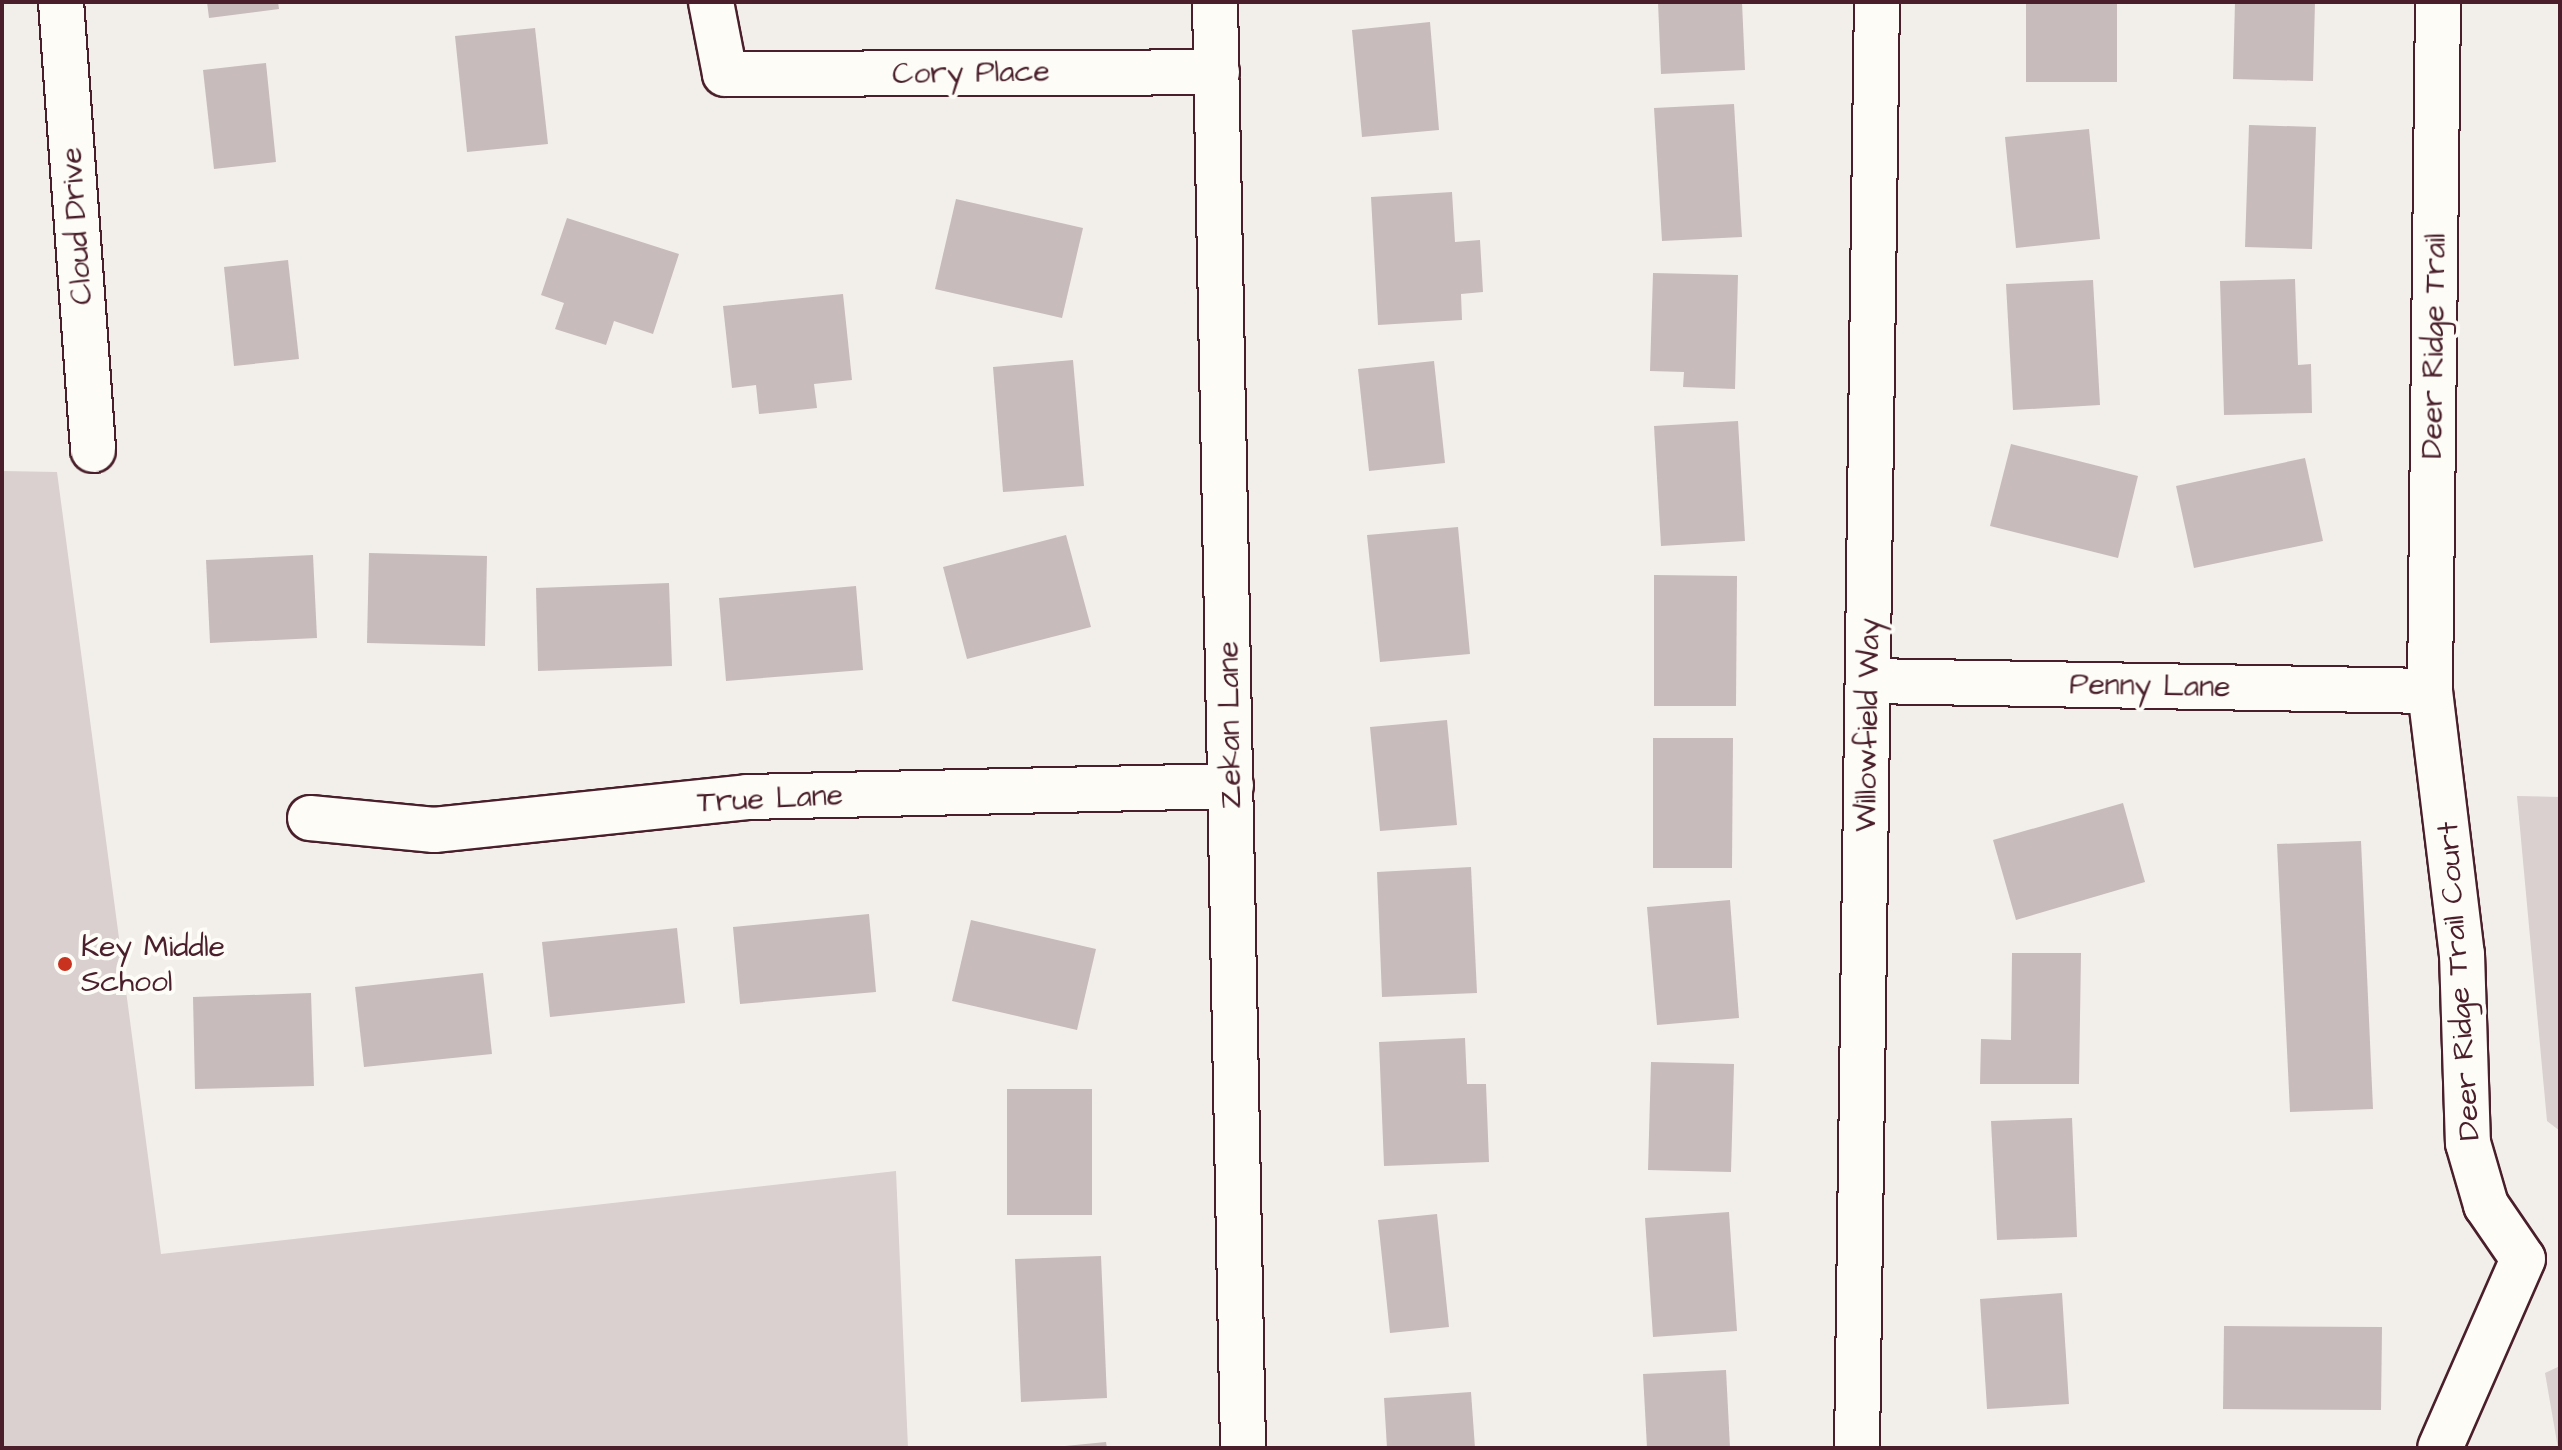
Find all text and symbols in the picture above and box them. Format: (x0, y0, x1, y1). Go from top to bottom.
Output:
street label: Cory Place (892, 54, 1050, 92)
street label: Cloud Drive (54, 146, 100, 306)
street label: Deer Ridge Trail (2414, 233, 2454, 459)
street label: Willowfield Way (1848, 618, 1888, 832)
street label: Zekan Lane (1211, 641, 1249, 809)
street label: Penny Lane (2069, 667, 2231, 705)
street label: True Lane (696, 777, 844, 821)
street label: Deer Ridge Trail Court (2430, 820, 2488, 1142)
place label: Key Middle School (81, 929, 225, 1000)
marker: Key Middle School (56, 955, 74, 973)

